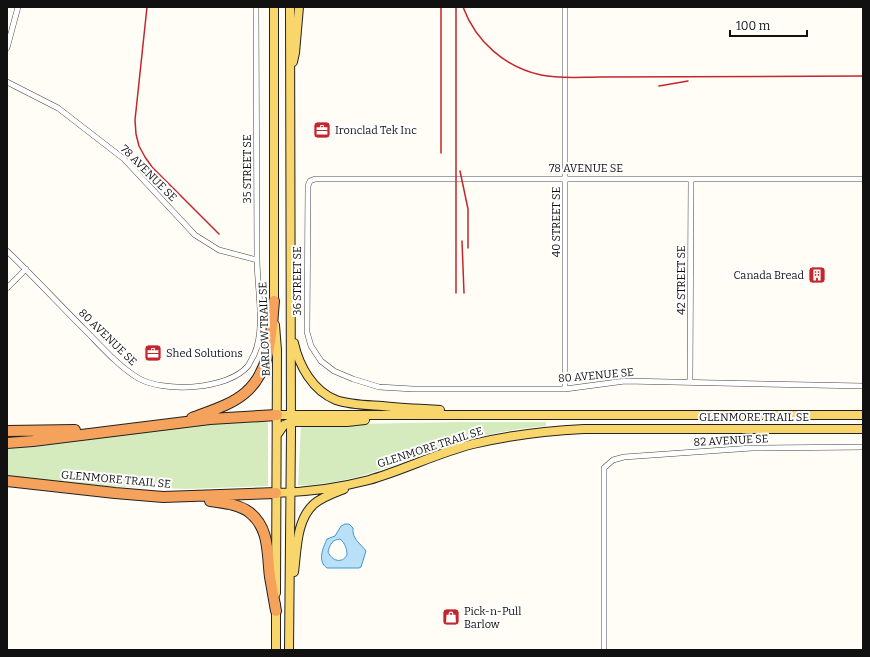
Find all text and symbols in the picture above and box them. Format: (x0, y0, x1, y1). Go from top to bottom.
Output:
scale bar (730, 12, 807, 38)
text: 100 m (736, 19, 771, 33)
office icon: Ironclad Tek Inc (312, 120, 332, 140)
place label: Ironclad Tek Inc (335, 124, 417, 137)
street label: 35 STREET SE (241, 134, 254, 204)
street label: 78 AVENUE SE (118, 143, 180, 204)
street label: 78 AVENUE SE (549, 162, 623, 175)
street label: 40 STREET SE (550, 187, 563, 257)
street label: 42 STREET SE (675, 245, 688, 315)
street label: 36 STREET SE (291, 246, 304, 316)
building icon: Canada Bread (807, 265, 827, 285)
place label: Canada Bread (734, 269, 804, 282)
street label: BARLOW TRAIL SE (256, 281, 273, 376)
street label: 80 AVENUE SE (76, 306, 140, 369)
office icon: Shed Solutions (143, 343, 163, 363)
place label: Shed Solutions (166, 347, 243, 360)
street label: 80 AVENUE SE (558, 366, 635, 385)
street label: GLENMORE TRAIL SE (699, 411, 809, 424)
street label: GLENMORE TRAIL SE (376, 424, 485, 471)
street label: 82 AVENUE SE (693, 432, 769, 449)
street label: GLENMORE TRAIL SE (60, 468, 172, 491)
place label: Pick-n-Pull Barlow (464, 605, 521, 631)
shop icon: Pick-n-Pull Barlow (441, 607, 461, 627)

